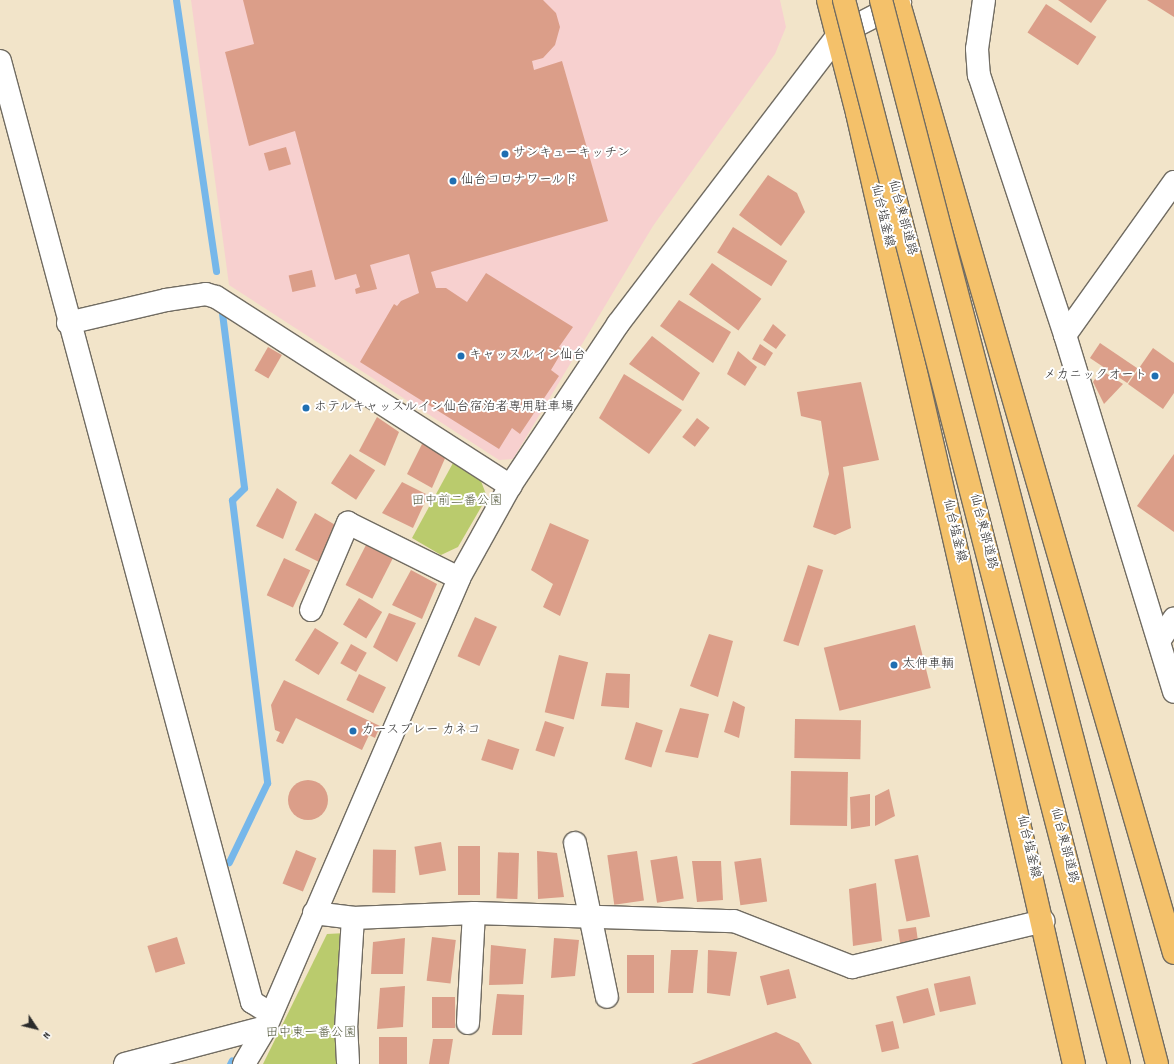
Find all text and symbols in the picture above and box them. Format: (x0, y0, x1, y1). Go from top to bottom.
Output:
place label: サンキューキッチン (513, 146, 630, 162)
marker: サンキューキッチン (500, 149, 510, 159)
place label: 仙台コロナワールド (461, 173, 578, 189)
marker: 仙台コロナワールド (448, 176, 458, 186)
street label: 仙台東部道路 (883, 178, 919, 258)
street label: 仙台塩釜線 (866, 183, 896, 249)
place label: キャッスルイン仙台 (469, 348, 586, 364)
marker: キャッスルイン仙台 (456, 351, 466, 361)
place label: メカニックオート (1043, 368, 1147, 384)
marker: メカニックオート (1150, 371, 1160, 381)
place label: ホテルキャッスルイン仙台宿泊者専用駐車場 (314, 400, 574, 416)
marker: ホテルキャッスルイン仙台宿泊者専用駐車場 (301, 403, 311, 413)
street label: 仙台東部道路 (965, 492, 999, 572)
park label: 田中前二番公園 (412, 494, 502, 510)
street label: 仙台塩釜線 (938, 498, 968, 564)
place label: 太伸車輌 (902, 657, 954, 673)
marker: 太伸車輌 (889, 660, 899, 670)
place label: カースプレー カネコ (361, 723, 481, 739)
marker: カースプレー カネコ (348, 726, 358, 736)
street label: 仙台東部道路 (1046, 806, 1080, 886)
street label: 仙台塩釜線 (1012, 814, 1042, 880)
north arrow (16, 1008, 56, 1048)
park label: 田中東一番公園 (266, 1026, 356, 1042)
text: N (38, 1028, 54, 1042)

